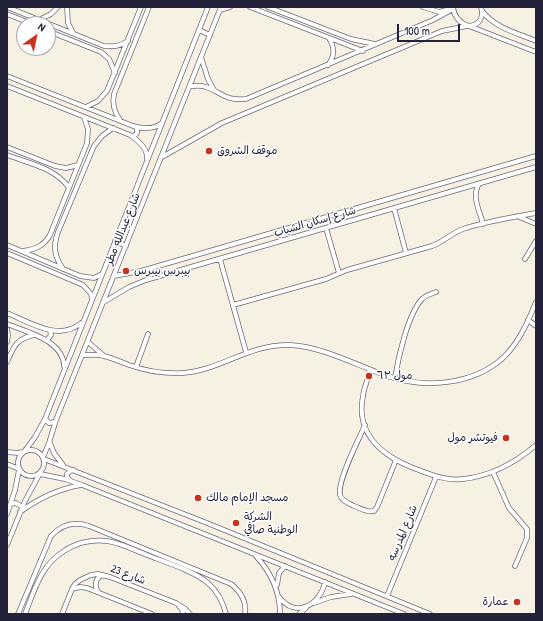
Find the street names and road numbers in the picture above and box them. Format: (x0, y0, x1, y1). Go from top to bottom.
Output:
street label: شارع عبدالله مطر (103, 191, 143, 267)
street label: شارع إسكان الشباب (272, 204, 358, 240)
street label: شارع المدرسه (385, 503, 421, 563)
street label: شارع 23 (109, 562, 147, 588)

